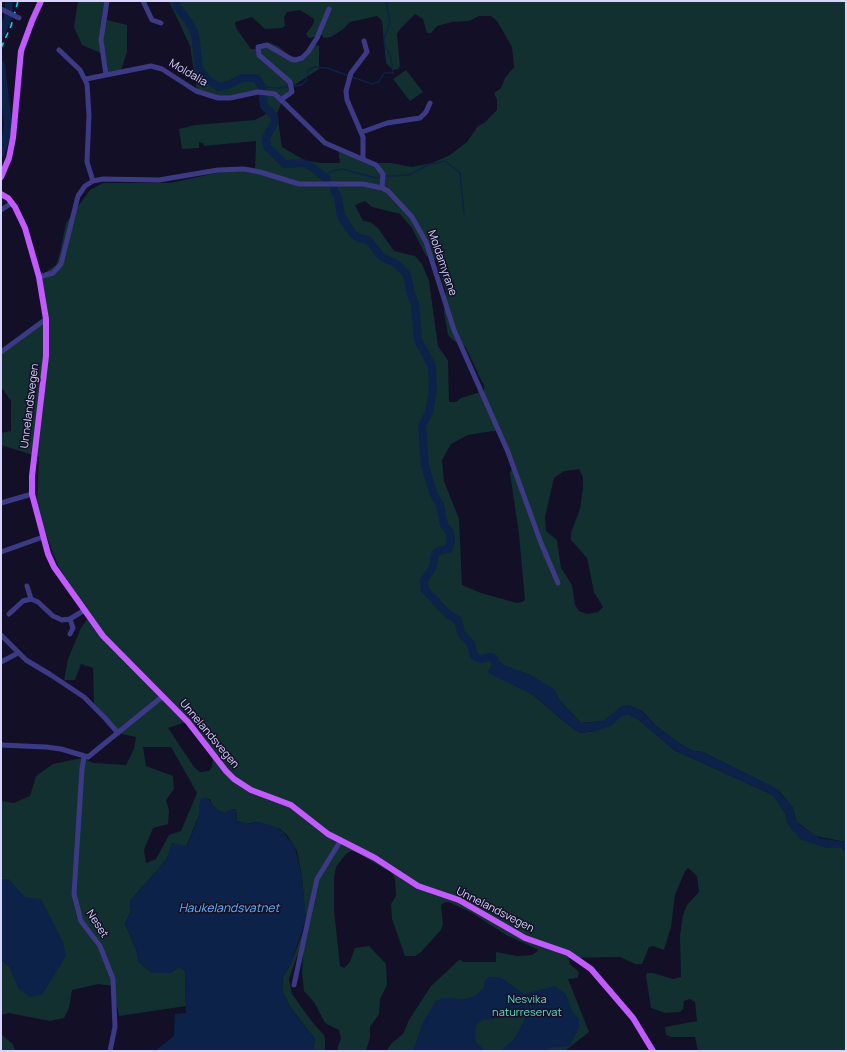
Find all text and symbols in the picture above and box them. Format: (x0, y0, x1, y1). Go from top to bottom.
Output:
street label: Moldalia (166, 57, 210, 89)
street label: Moldamyrane (425, 228, 459, 298)
street label: Unnelandsvegen (18, 363, 42, 449)
street label: Unnelandsvegen (176, 697, 242, 771)
street label: Unnelandsvegen (454, 885, 536, 935)
water label: Haukelandsvatnet (179, 902, 279, 916)
street label: Neset (83, 908, 111, 940)
park label: Nesvika naturreservat (492, 993, 562, 1019)

